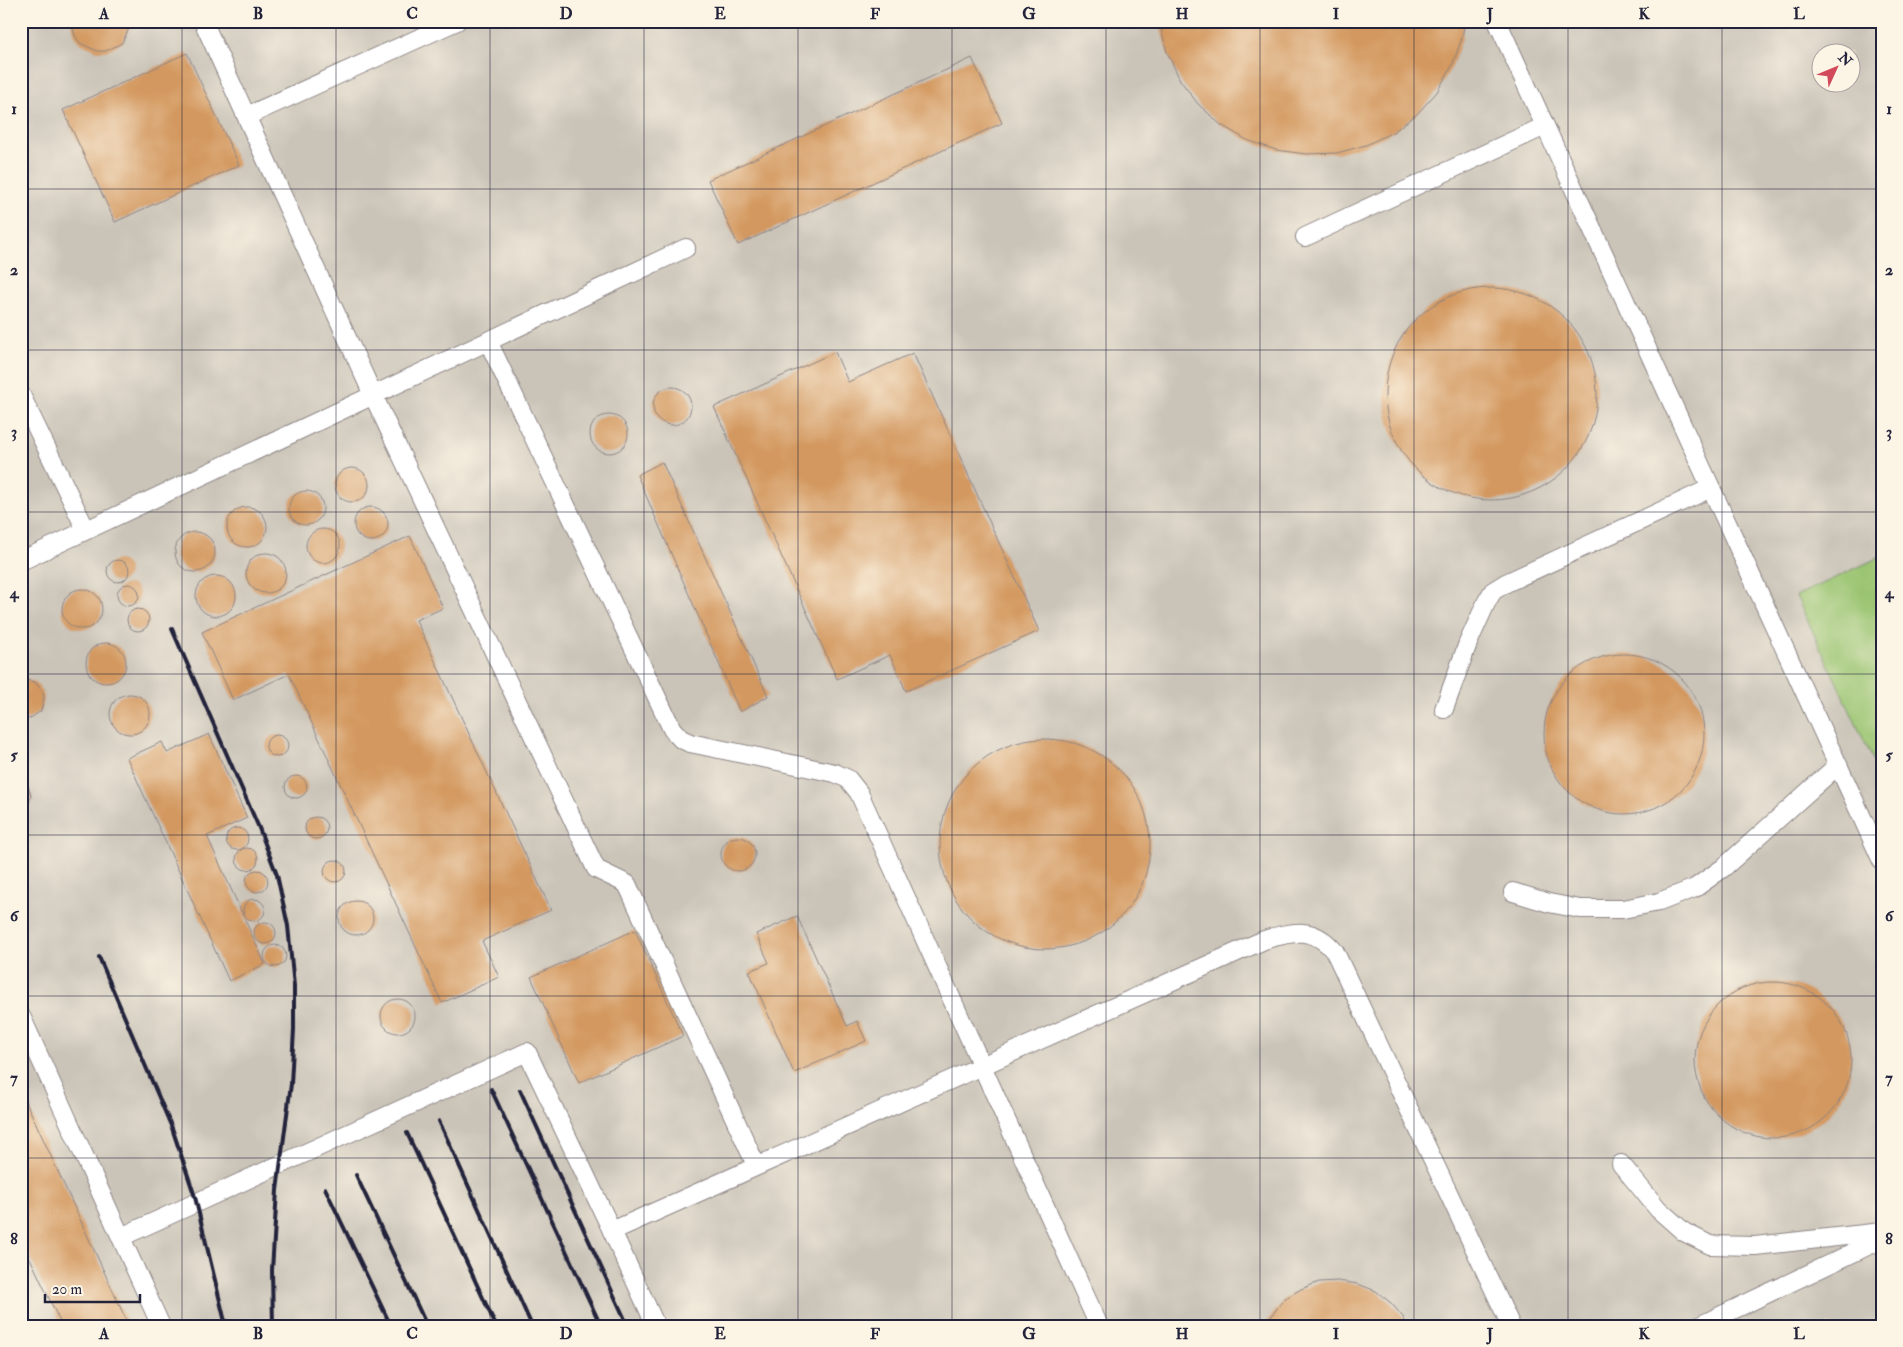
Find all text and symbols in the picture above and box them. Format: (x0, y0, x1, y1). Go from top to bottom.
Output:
text: A (98, 4, 110, 24)
text: B (253, 4, 263, 24)
text: C (406, 4, 418, 24)
text: D (559, 4, 573, 24)
text: E (714, 4, 726, 24)
text: F (870, 4, 880, 24)
text: G (1022, 4, 1036, 24)
text: H (1175, 4, 1189, 24)
text: I (1333, 4, 1340, 24)
text: J (1486, 4, 1494, 25)
text: K (1638, 4, 1650, 24)
text: L (1793, 4, 1805, 24)
north arrow (1810, 42, 1860, 92)
text: N (1834, 48, 1856, 70)
text: 1 (11, 99, 17, 119)
text: 1 (1886, 99, 1892, 119)
text: 2 (10, 260, 18, 280)
text: 2 (1885, 260, 1893, 280)
text: 3 (11, 422, 17, 442)
text: 3 (1886, 422, 1892, 442)
text: 4 (9, 583, 20, 603)
text: 4 (1884, 583, 1895, 603)
text: 5 (10, 745, 18, 765)
text: 5 (1885, 745, 1893, 765)
text: 6 (10, 906, 20, 926)
text: 6 (1885, 906, 1895, 926)
text: 7 (10, 1068, 18, 1088)
text: 7 (1885, 1068, 1893, 1088)
text: 8 (10, 1229, 18, 1249)
text: 8 (1885, 1229, 1893, 1249)
scale bar (45, 1272, 140, 1304)
text: 20 m (52, 1280, 82, 1299)
text: A (98, 1324, 110, 1344)
text: B (253, 1324, 263, 1344)
text: C (406, 1324, 418, 1344)
text: D (559, 1324, 573, 1344)
text: E (714, 1324, 726, 1344)
text: F (870, 1324, 880, 1344)
text: G (1022, 1324, 1036, 1344)
text: H (1175, 1324, 1189, 1344)
text: I (1333, 1324, 1340, 1344)
text: J (1486, 1324, 1494, 1345)
text: K (1638, 1324, 1650, 1344)
text: L (1793, 1324, 1805, 1344)

